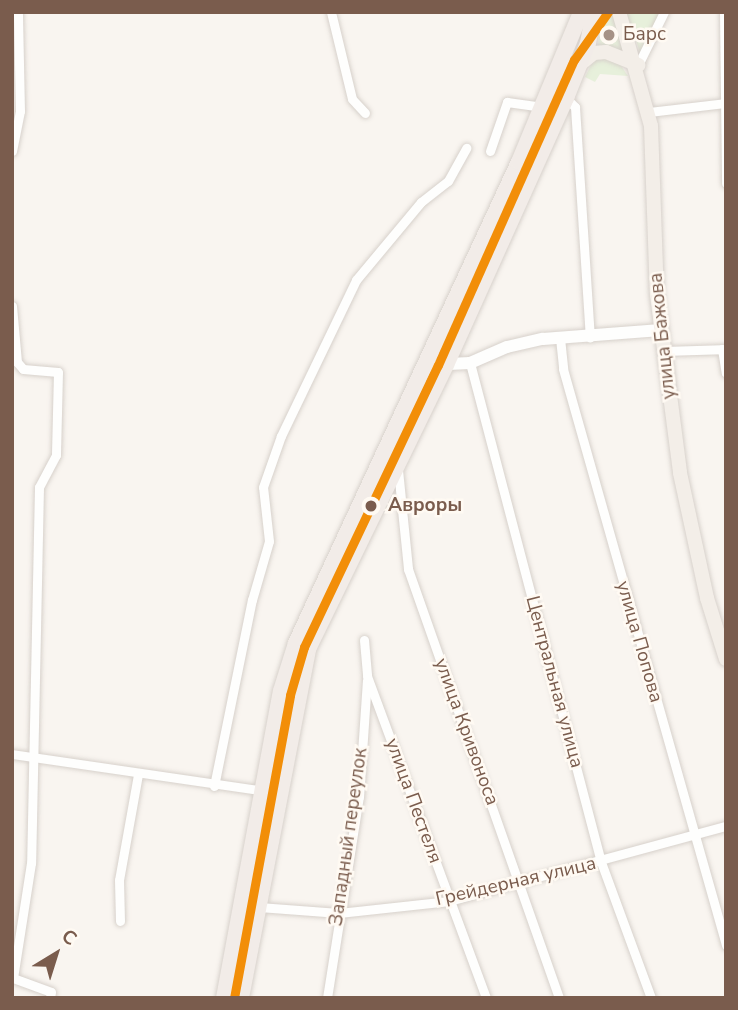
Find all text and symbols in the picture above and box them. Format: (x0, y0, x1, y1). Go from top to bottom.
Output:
place label: Барс (623, 24, 666, 46)
marker: Барс (601, 27, 617, 43)
street label: улица Бажова (645, 272, 681, 400)
marker: Авроры (360, 495, 382, 517)
place label: Авроры (388, 495, 462, 517)
street label: улица Попова (611, 579, 667, 705)
street label: Центральная улица (520, 594, 588, 770)
street label: улица Кривоноса (429, 655, 503, 809)
street label: улица Пестеля (380, 735, 446, 867)
street label: Западный переулок (325, 746, 373, 928)
street label: Грейдерная улица (434, 852, 598, 912)
north arrow (21, 919, 91, 989)
text: С (56, 923, 82, 952)

